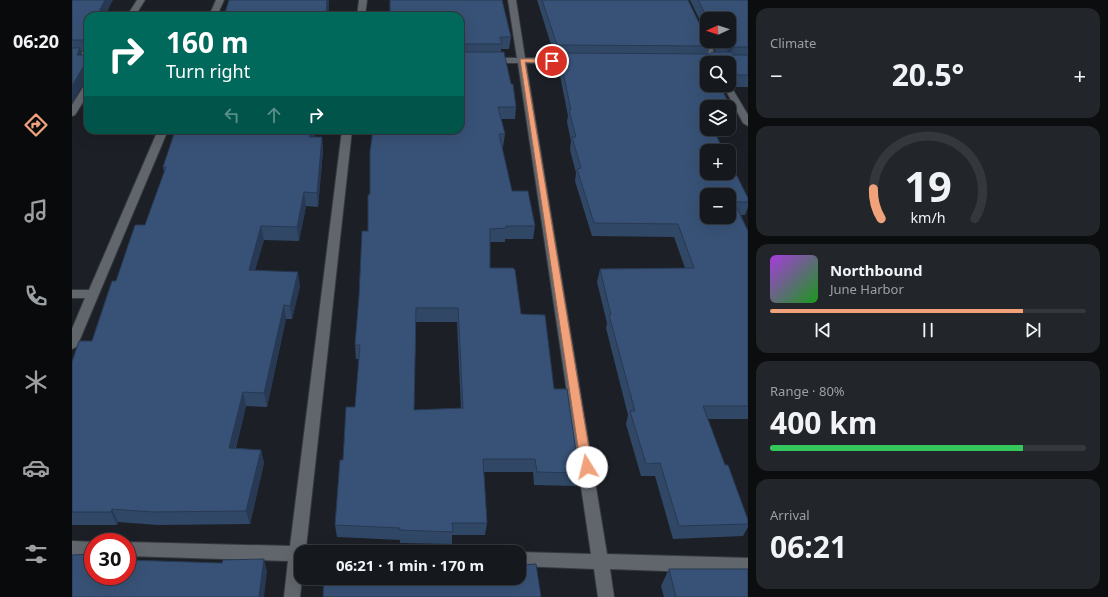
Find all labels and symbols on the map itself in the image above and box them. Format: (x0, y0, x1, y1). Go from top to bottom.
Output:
north arrow (700, 12, 736, 48)
pin (535, 44, 569, 78)
position arrow (566, 446, 608, 488)
speed limit sign: 30 (84, 533, 136, 585)

